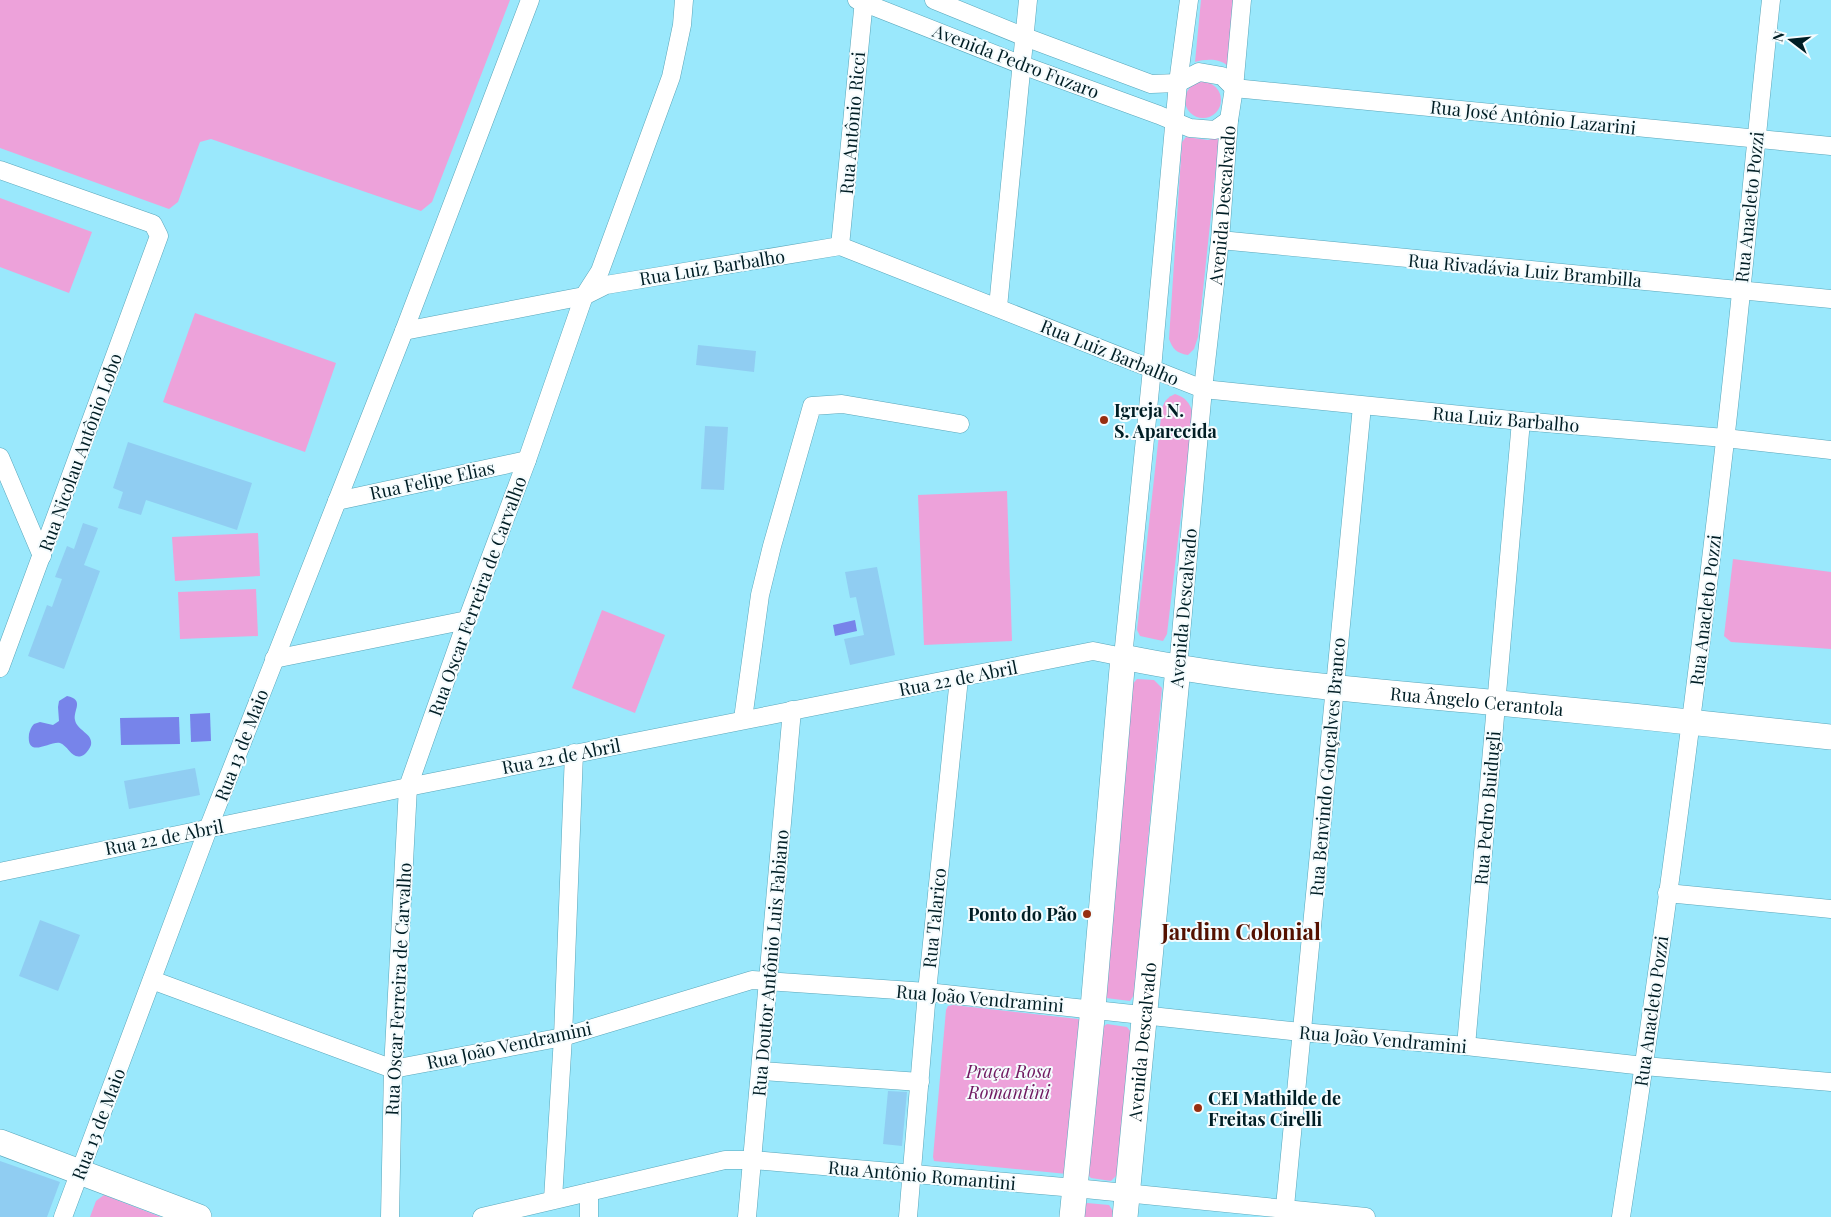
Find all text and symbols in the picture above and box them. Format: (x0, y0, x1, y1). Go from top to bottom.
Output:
north arrow (1766, 15, 1816, 65)
street label: Avenida Pedro Fuzaro (928, 18, 1103, 104)
text: N (1767, 29, 1789, 44)
street label: Rua Antônio Ricci (834, 51, 870, 195)
street label: Rua José Antônio Lazarini (1429, 94, 1637, 140)
street label: Avenida Descalvado (1203, 124, 1241, 287)
street label: Rua Anacleto Pozzi (1729, 130, 1769, 284)
street label: Rua Luiz Barbalho (637, 244, 787, 290)
street label: Rua Rivadávia Luiz Brambilla (1407, 248, 1643, 292)
street label: Rua Luiz Barbalho (1037, 313, 1183, 391)
street label: Rua Nicolau Antônio Lobo (33, 350, 127, 554)
place label: Igreja N. S. Aparecida (1114, 398, 1218, 443)
street label: Rua Luiz Barbalho (1432, 401, 1581, 437)
marker: Igreja N. S. Aparecida (1098, 414, 1110, 426)
street label: Rua Felipe Elias (367, 455, 497, 505)
street label: Rua Oscar Ferreira de Carvalho (422, 473, 532, 719)
street label: Avenida Descalvado (1164, 527, 1202, 690)
street label: Rua Anacleto Pozzi (1684, 533, 1726, 687)
street label: Rua Benvindo Gonçalves Branco (1304, 636, 1350, 897)
street label: Rua 22 de Abril (897, 655, 1019, 701)
street label: Rua Ângelo Cerantola (1389, 681, 1565, 721)
street label: Rua 13 de Maio (209, 685, 273, 804)
street label: Rua Pedro Buidugli (1468, 730, 1506, 886)
street label: Rua 22 de Abril (500, 733, 622, 779)
street label: Rua 22 de Abril (103, 814, 225, 860)
street label: Rua Doutor Antônio Luis Fabiano (746, 828, 794, 1097)
street label: Rua Oscar Ferreira de Carvalho (379, 862, 417, 1116)
street label: Rua Talarico (917, 866, 951, 969)
place label: Ponto do Pão (968, 902, 1077, 926)
marker: Ponto do Pão (1081, 908, 1093, 920)
district label: Jardim Colonial (1160, 916, 1321, 946)
street label: Rua Anacleto Pozzi (1629, 934, 1673, 1088)
street label: Avenida Descalvado (1122, 961, 1162, 1124)
street label: Rua João Vendramini (895, 979, 1065, 1017)
street label: Rua João Vendramini (424, 1016, 594, 1074)
street label: Rua João Vendramini (1298, 1020, 1468, 1058)
park label: Praça Rosa Romantini (965, 1059, 1052, 1104)
street label: Rua 13 de Maio (66, 1064, 130, 1183)
place label: CEI Mathilde de Freitas Cirelli (1208, 1086, 1341, 1131)
marker: CEI Mathilde de Freitas Cirelli (1192, 1102, 1204, 1114)
street label: Rua Antônio Romantini (827, 1155, 1017, 1195)

